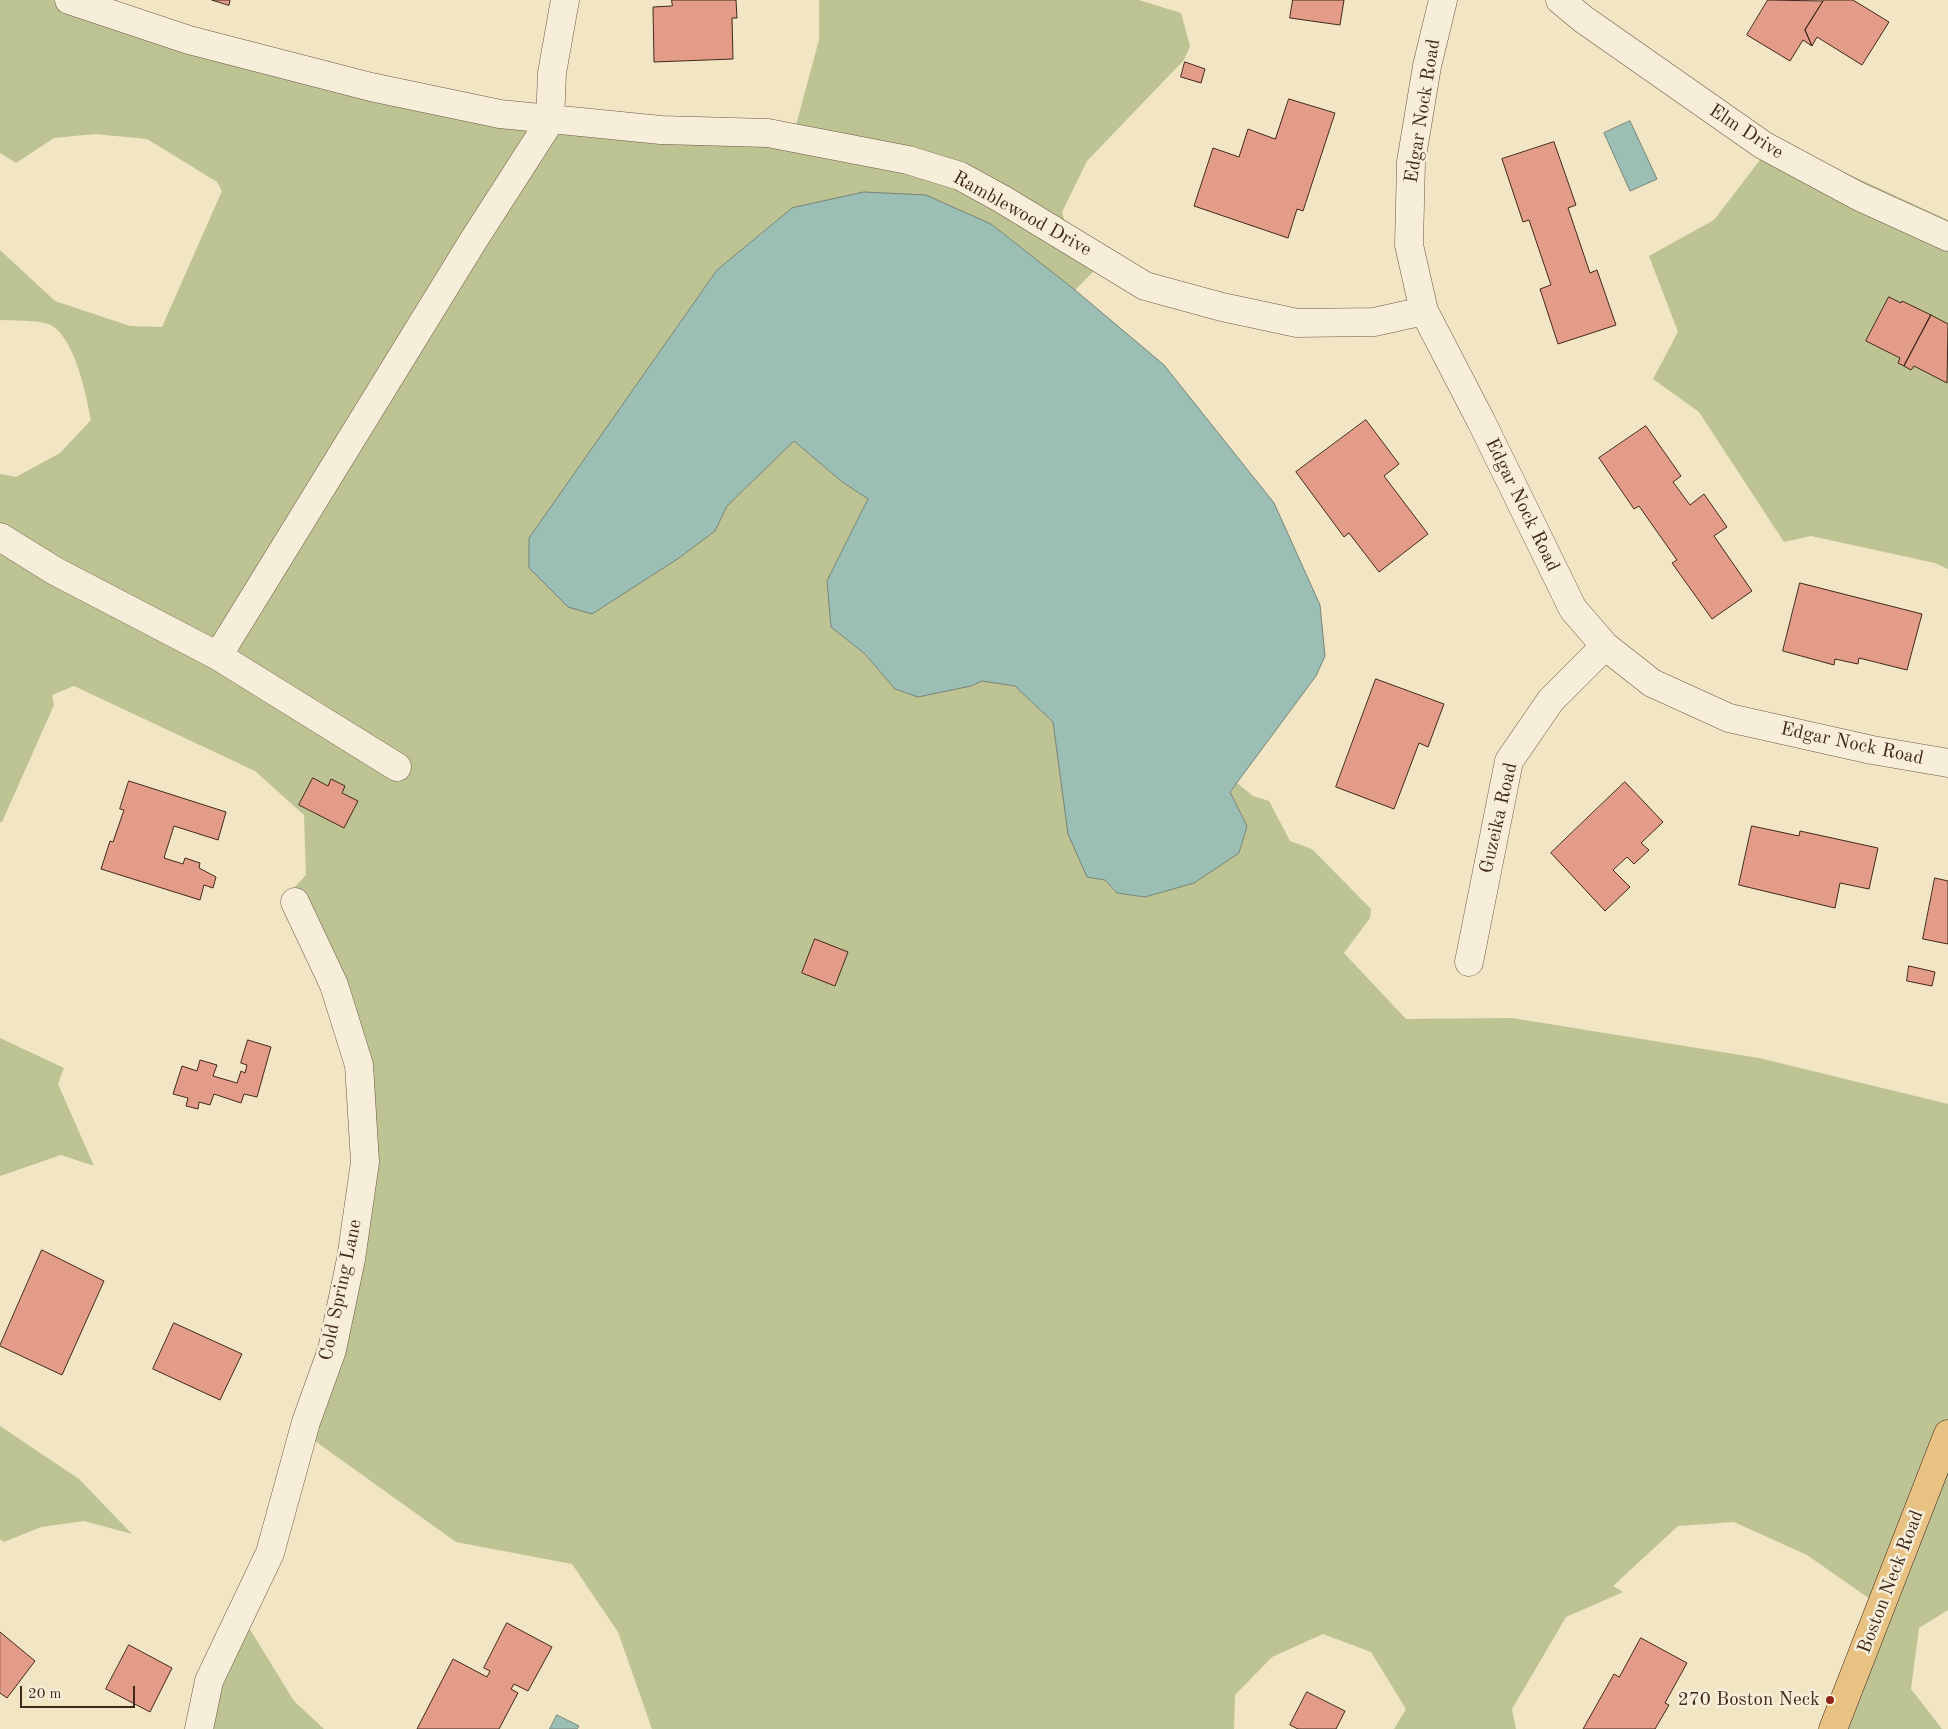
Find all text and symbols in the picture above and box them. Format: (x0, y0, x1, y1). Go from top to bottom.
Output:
street label: Edgar Nock Road (1400, 37, 1446, 185)
street label: Elm Drive (1704, 99, 1788, 165)
street label: Ramblewood Drive (949, 166, 1095, 262)
street label: Edgar Nock Road (1480, 435, 1564, 575)
street label: Edgar Nock Road (1778, 718, 1926, 770)
street label: Guzeika Road (1475, 760, 1523, 876)
street label: Cold Spring Lane (315, 1217, 367, 1363)
street label: Boston Neck Road (1853, 1507, 1929, 1657)
scale bar (22, 1676, 138, 1708)
text: 20 m (28, 1687, 62, 1702)
place label: 270 Boston Neck (1678, 1689, 1820, 1711)
marker: 270 Boston Neck (1824, 1694, 1836, 1706)

